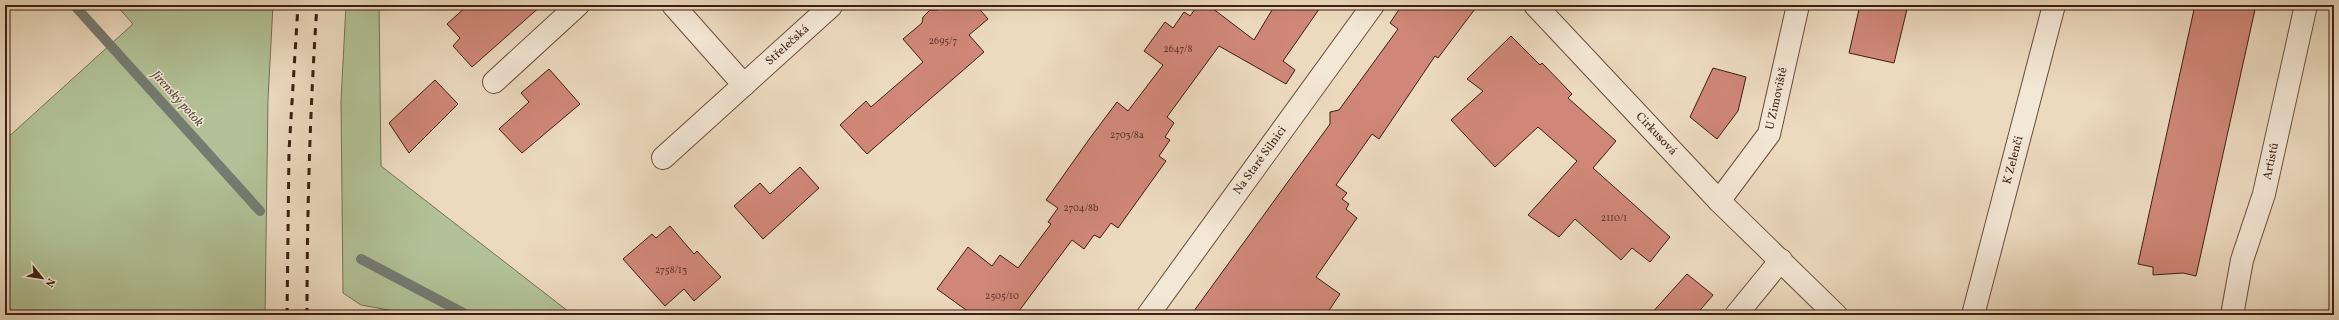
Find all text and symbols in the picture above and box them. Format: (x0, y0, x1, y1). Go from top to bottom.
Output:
street label: Střelečská (762, 21, 813, 69)
house number: 2695/7 (929, 34, 957, 48)
house number: 2647/8 (1164, 42, 1192, 56)
water label: Jirenský potok (145, 65, 207, 131)
street label: U Zimoviště (1762, 65, 1792, 131)
street label: Cirkusová (1632, 109, 1680, 159)
street label: Na Staré Silnici (1230, 123, 1291, 198)
house number: 2703/8a (1110, 128, 1144, 142)
street label: K Zelenči (1999, 134, 2028, 186)
street label: Artistů (2259, 141, 2283, 181)
house number: 2704/8b (1063, 201, 1099, 215)
house number: 2110/1 (1601, 211, 1627, 225)
north arrow (22, 258, 62, 298)
house number: 2758/13 (655, 263, 687, 277)
text: N (41, 275, 58, 289)
house number: 2505/10 (985, 289, 1019, 303)

